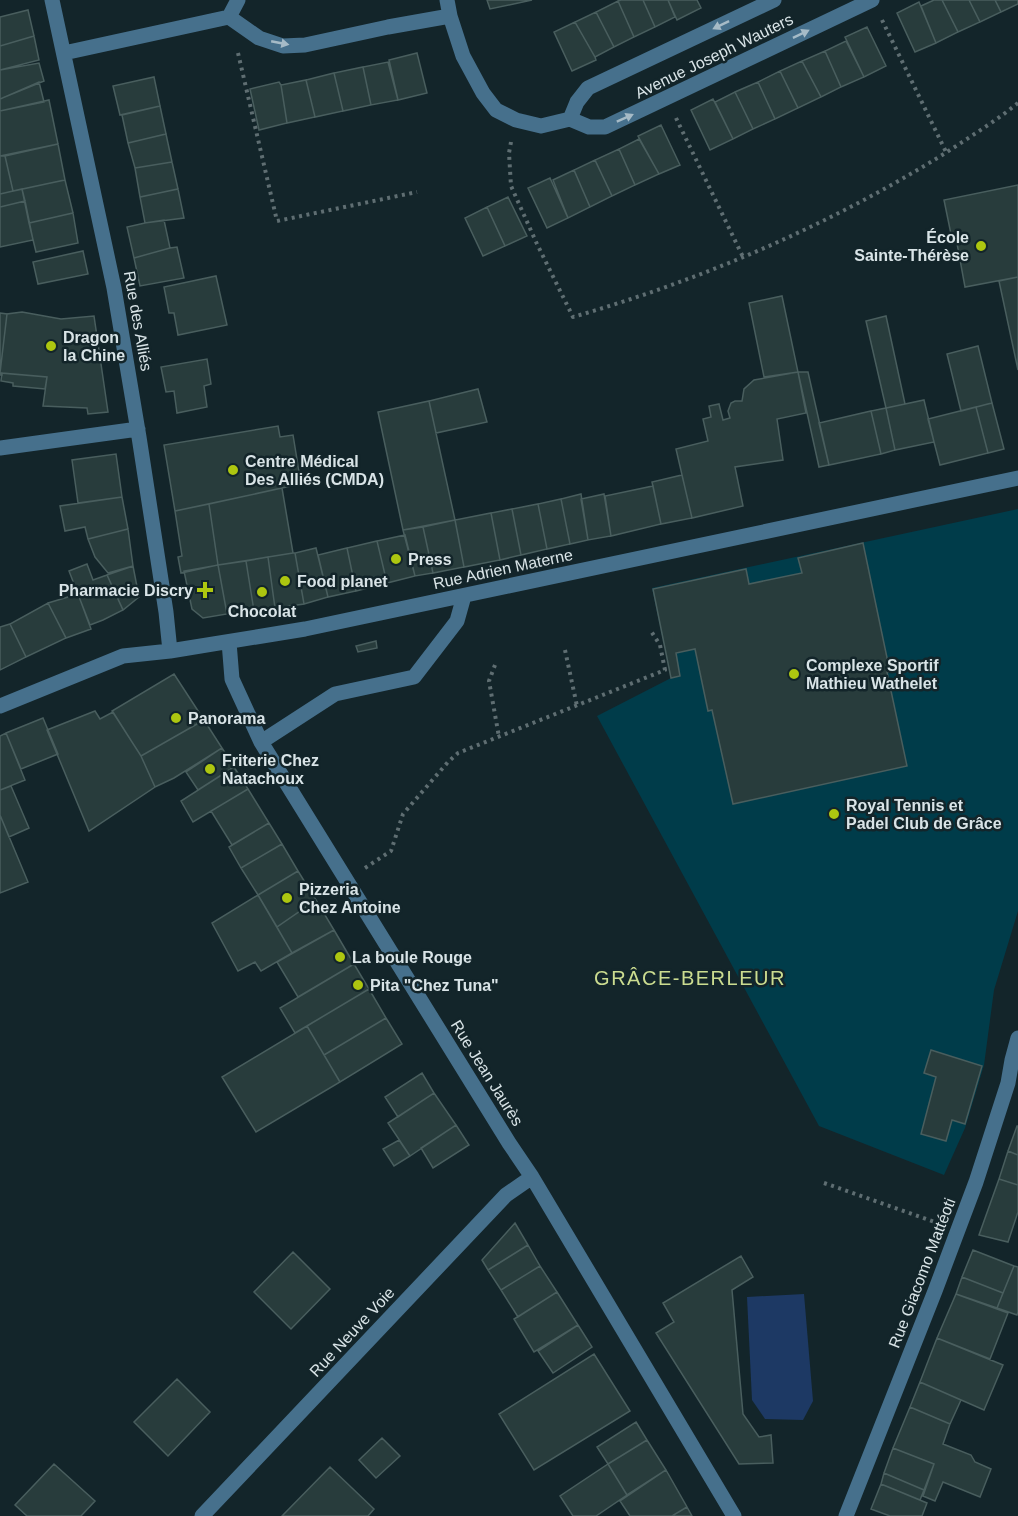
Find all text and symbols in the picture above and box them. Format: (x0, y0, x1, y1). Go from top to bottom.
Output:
street label: Avenue Joseph Wauters (632, 10, 796, 102)
one-way arrow (712, 21, 729, 30)
one-way arrow (792, 30, 809, 39)
one-way arrow (271, 39, 290, 48)
one-way arrow (616, 113, 634, 123)
place label: École Sainte-Thérèse (854, 228, 969, 264)
marker: École Sainte-Thérèse (974, 239, 988, 253)
street label: Rue des Alliés (121, 270, 155, 372)
place label: Dragon la Chine (63, 329, 125, 364)
marker: Dragon la Chine (44, 339, 58, 353)
place label: Centre Médical Des Alliés (CMDA) (245, 453, 384, 488)
marker: Centre Médical Des Alliés (CMDA) (226, 463, 240, 477)
street label: Rue Adrien Materne (432, 546, 574, 592)
place label: Press (408, 551, 452, 568)
marker: Press (389, 552, 403, 566)
place label: Food planet (297, 573, 388, 590)
marker: Food planet (278, 574, 292, 588)
place label: Pharmacie Discry (59, 582, 193, 599)
marker: Pharmacie Discry (198, 583, 212, 597)
marker: Chocolat (255, 585, 269, 599)
place label: Chocolat (228, 603, 297, 620)
place label: Complexe Sportif Mathieu Wathelet (806, 657, 939, 692)
marker: Complexe Sportif Mathieu Wathelet (787, 667, 801, 681)
place label: Panorama (188, 710, 265, 727)
marker: Panorama (169, 711, 183, 725)
place label: Friterie Chez Natachoux (222, 752, 319, 787)
marker: Friterie Chez Natachoux (203, 762, 217, 776)
place label: Royal Tennis et Padel Club de Grâce (846, 797, 1002, 832)
marker: Royal Tennis et Padel Club de Grâce (827, 807, 841, 821)
place label: Pizzeria Chez Antoine (299, 881, 401, 916)
marker: Pizzeria Chez Antoine (280, 891, 294, 905)
place label: La boule Rouge (352, 949, 472, 966)
marker: La boule Rouge (333, 950, 347, 964)
district label: GRÂCE-BERLEUR (594, 967, 786, 989)
place label: Pita "Chez Tuna" (370, 977, 499, 994)
marker: Pita "Chez Tuna" (351, 978, 365, 992)
street label: Rue Jean Jaurès (448, 1017, 526, 1129)
street label: Rue Giacomo Mattéoti (886, 1196, 958, 1350)
street label: Rue Neuve Voie (306, 1284, 398, 1380)

